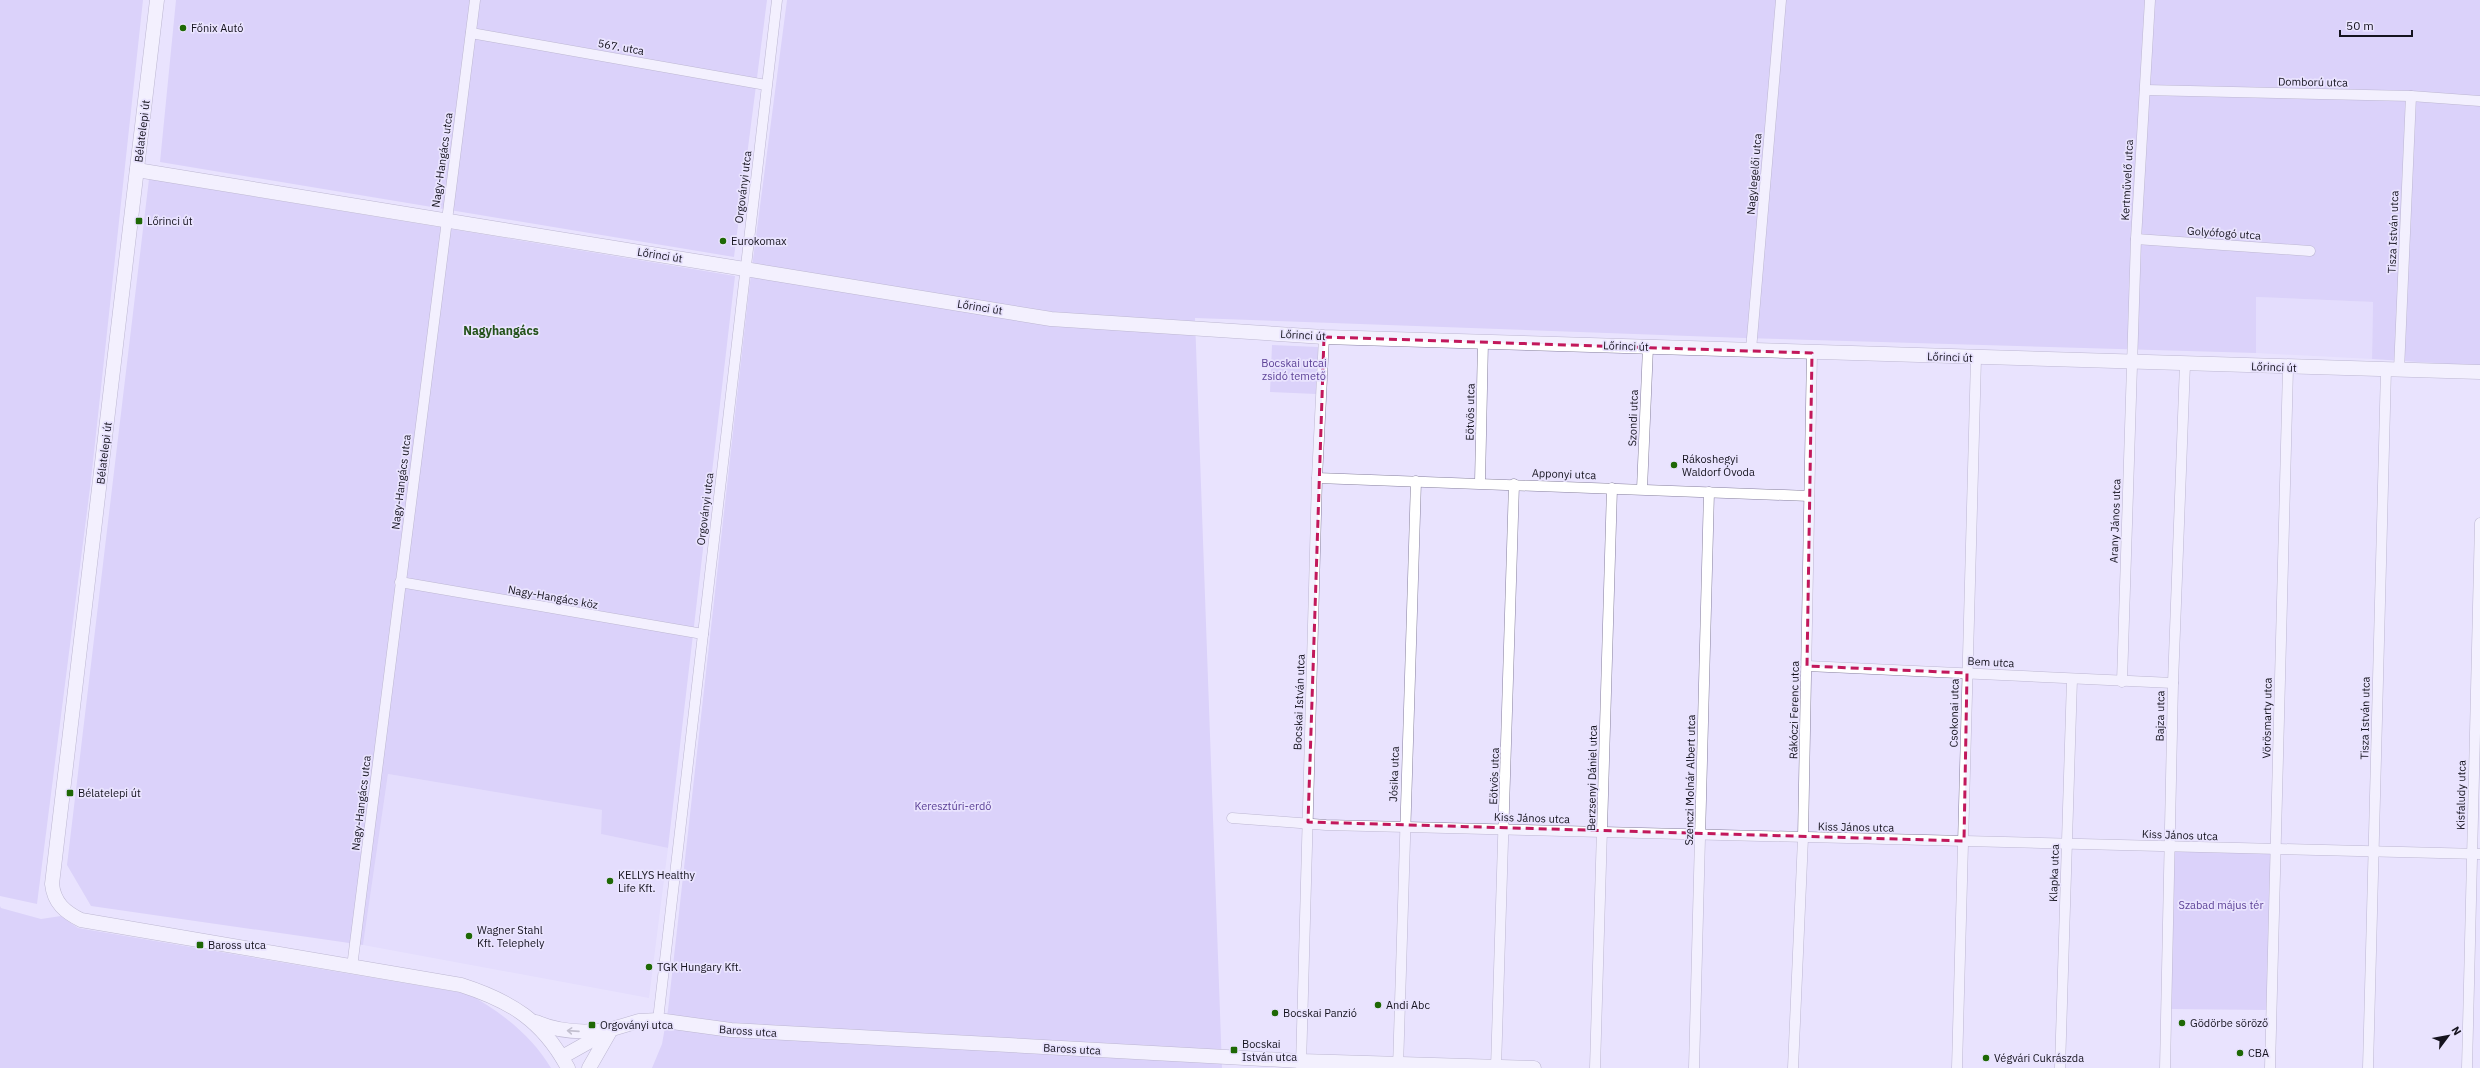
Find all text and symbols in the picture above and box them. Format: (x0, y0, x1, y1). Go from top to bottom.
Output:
scale bar (2340, 12, 2412, 38)
text: 50 m (2346, 18, 2374, 33)
place label: Főnix Autó (191, 21, 243, 35)
marker: Főnix Autó (178, 23, 188, 33)
street label: 567. utca (597, 36, 645, 58)
street label: Domború utca (2278, 74, 2348, 90)
street label: Bélatelepi út (131, 99, 153, 163)
street label: Nagy-Hangács utca (428, 111, 456, 208)
street label: Nagylegelői utca (1743, 133, 1765, 215)
street label: Kertművelő utca (2118, 139, 2136, 221)
street label: Orgoványi utca (732, 150, 754, 224)
street label: Tisza István utca (2385, 190, 2401, 274)
place label: Lőrinci út (147, 214, 193, 228)
marker: Lőrinci út (134, 216, 144, 226)
street label: Golyófogó utca (2187, 223, 2261, 243)
place label: Eurokomax (731, 234, 787, 248)
marker: Eurokomax (718, 236, 728, 246)
street label: Lőrinci út (636, 245, 684, 266)
street label: Lőrinci út (956, 297, 1004, 318)
district label: Nagyhangács (463, 323, 539, 338)
street label: Lőrinci út (1280, 327, 1326, 343)
street label: Lőrinci út (1603, 338, 1649, 354)
street label: Lőrinci út (1927, 349, 1973, 365)
park label: Bocskai utcai zsidó temető (1261, 356, 1327, 383)
street label: Lőrinci út (2251, 359, 2297, 375)
street label: Eötvös utca (1463, 383, 1478, 441)
street label: Szondi utca (1625, 389, 1641, 447)
street label: Bélatelepi út (93, 421, 115, 485)
street label: Nagy-Hangács utca (388, 433, 414, 530)
place label: Rákoshegyi Waldorf Óvoda (1682, 452, 1755, 479)
marker: Rákoshegyi Waldorf Óvoda (1669, 460, 1679, 470)
street label: Apponyi utca (1532, 466, 1597, 482)
street label: Orgoványi utca (694, 472, 716, 546)
street label: Arany János utca (2107, 478, 2123, 563)
street label: Nagy-Hangács köz (507, 582, 599, 612)
street label: Bocskai István utca (1290, 654, 1308, 750)
street label: Bem utca (1967, 654, 2015, 670)
street label: Rákóczi Ferenc utca (1786, 661, 1802, 759)
street label: Tisza István utca (2357, 676, 2373, 760)
street label: Vörösmarty utca (2259, 677, 2275, 759)
street label: Csokonai utca (1946, 678, 1962, 748)
street label: Bajza utca (2153, 690, 2167, 742)
street label: Szenczi Molnár Albert utca (1682, 714, 1698, 846)
street label: Berzsenyi Dániel utca (1584, 725, 1600, 831)
street label: Jósika utca (1386, 746, 1402, 802)
street label: Eötvös utca (1486, 747, 1502, 805)
street label: Nagy-Hangács utca (348, 754, 374, 851)
street label: Kisfaludy utca (2453, 760, 2469, 830)
place label: Bélatelepi út (78, 786, 141, 800)
marker: Bélatelepi út (65, 788, 75, 798)
park label: Keresztúri-erdő (914, 799, 992, 813)
street label: Kiss János utca (1494, 810, 1570, 826)
street label: Kiss János utca (1818, 819, 1894, 835)
street label: Kiss János utca (2142, 827, 2218, 843)
street label: Klapka utca (2046, 844, 2062, 902)
place label: KELLYS Healthy Life Kft. (618, 868, 696, 895)
marker: KELLYS Healthy Life Kft. (605, 876, 615, 886)
park label: Szabad május tér (2179, 898, 2263, 912)
place label: Wagner Stahl Kft. Telephely (477, 923, 545, 950)
marker: Wagner Stahl Kft. Telephely (464, 931, 474, 941)
place label: Baross utca (208, 938, 266, 952)
marker: Baross utca (195, 940, 205, 950)
place label: TGK Hungary Kft. (657, 960, 742, 974)
marker: TGK Hungary Kft. (644, 962, 654, 972)
place label: Andi Abc (1386, 998, 1430, 1012)
marker: Andi Abc (1373, 1000, 1383, 1010)
place label: Bocskai Panzió (1283, 1006, 1357, 1020)
marker: Bocskai Panzió (1270, 1008, 1280, 1018)
place label: Gödörbe söröző (2190, 1016, 2268, 1030)
north arrow (2428, 1016, 2468, 1056)
place label: Orgoványi utca (600, 1018, 673, 1032)
marker: Gödörbe söröző (2177, 1018, 2187, 1028)
marker: Orgoványi utca (587, 1020, 597, 1030)
street label: Baross utca (719, 1022, 777, 1040)
text: N (2448, 1024, 2465, 1038)
one-way arrow (567, 1027, 580, 1034)
place label: Bocskai István utca (1242, 1037, 1297, 1064)
street label: Baross utca (1043, 1040, 1101, 1058)
marker: Bocskai István utca (1229, 1045, 1239, 1055)
place label: CBA (2248, 1046, 2269, 1060)
marker: CBA (2235, 1048, 2245, 1058)
place label: Végvári Cukrászda (1994, 1051, 2084, 1065)
marker: Végvári Cukrászda (1981, 1053, 1991, 1063)

